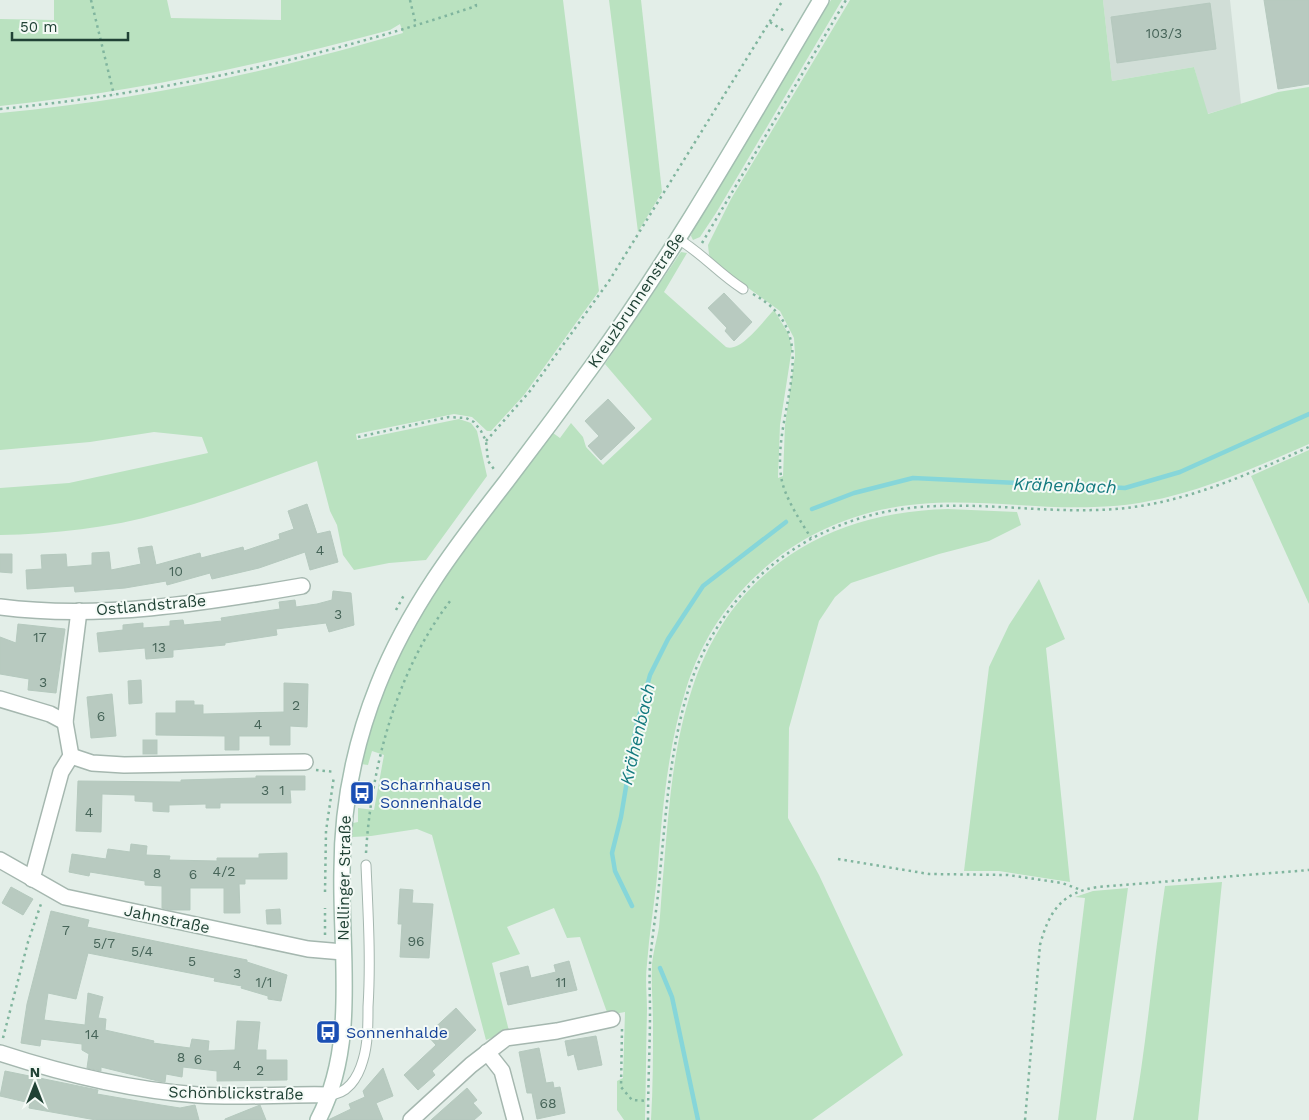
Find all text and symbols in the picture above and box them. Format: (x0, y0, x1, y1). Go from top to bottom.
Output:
scale bar (12, 10, 129, 42)
text: 50 m (20, 18, 57, 36)
house number: 103/3 (1146, 25, 1182, 41)
street label: Kreuzbrunnenstraße (584, 229, 688, 371)
water label: Krähenbach (1013, 473, 1117, 497)
house number: 4 (316, 542, 324, 558)
house number: 10 (169, 563, 183, 579)
street label: Ostlandstraße (95, 591, 207, 619)
house number: 3 (334, 606, 342, 622)
house number: 17 (33, 629, 47, 645)
house number: 13 (152, 639, 166, 655)
house number: 3 (39, 674, 47, 690)
water label: Krähenbach (615, 681, 659, 787)
house number: 2 (292, 697, 300, 713)
house number: 6 (97, 708, 105, 724)
house number: 4 (254, 716, 262, 732)
place label: Scharnhausen Sonnenhalde (380, 775, 491, 812)
bus stop icon: Scharnhausen Sonnenhalde (349, 780, 375, 806)
house number: 3 (261, 782, 269, 798)
house number: 1 (279, 782, 285, 798)
house number: 4 (85, 804, 93, 820)
street label: Nellinger Straße (333, 815, 355, 941)
house number: 4/2 (213, 863, 235, 879)
house number: 8 (153, 865, 161, 881)
house number: 6 (189, 866, 197, 882)
street label: Jahnstraße (122, 901, 212, 937)
house number: 7 (62, 922, 70, 938)
house number: 96 (407, 933, 425, 949)
house number: 5/7 (93, 935, 115, 951)
house number: 5/4 (131, 943, 153, 959)
house number: 5 (188, 953, 196, 969)
house number: 3 (233, 965, 241, 981)
house number: 1/1 (255, 974, 273, 990)
house number: 11 (556, 974, 566, 990)
bus stop icon: Sonnenhalde (315, 1019, 341, 1045)
place label: Sonnenhalde (346, 1023, 448, 1042)
house number: 14 (85, 1026, 99, 1042)
house number: 8 (177, 1049, 185, 1065)
house number: 6 (194, 1051, 202, 1067)
house number: 4 (233, 1057, 241, 1073)
north arrow (10, 1060, 60, 1110)
house number: 2 (256, 1062, 264, 1078)
text: N (30, 1064, 40, 1080)
street label: Schönblickstraße (168, 1082, 304, 1104)
house number: 68 (539, 1095, 557, 1111)

